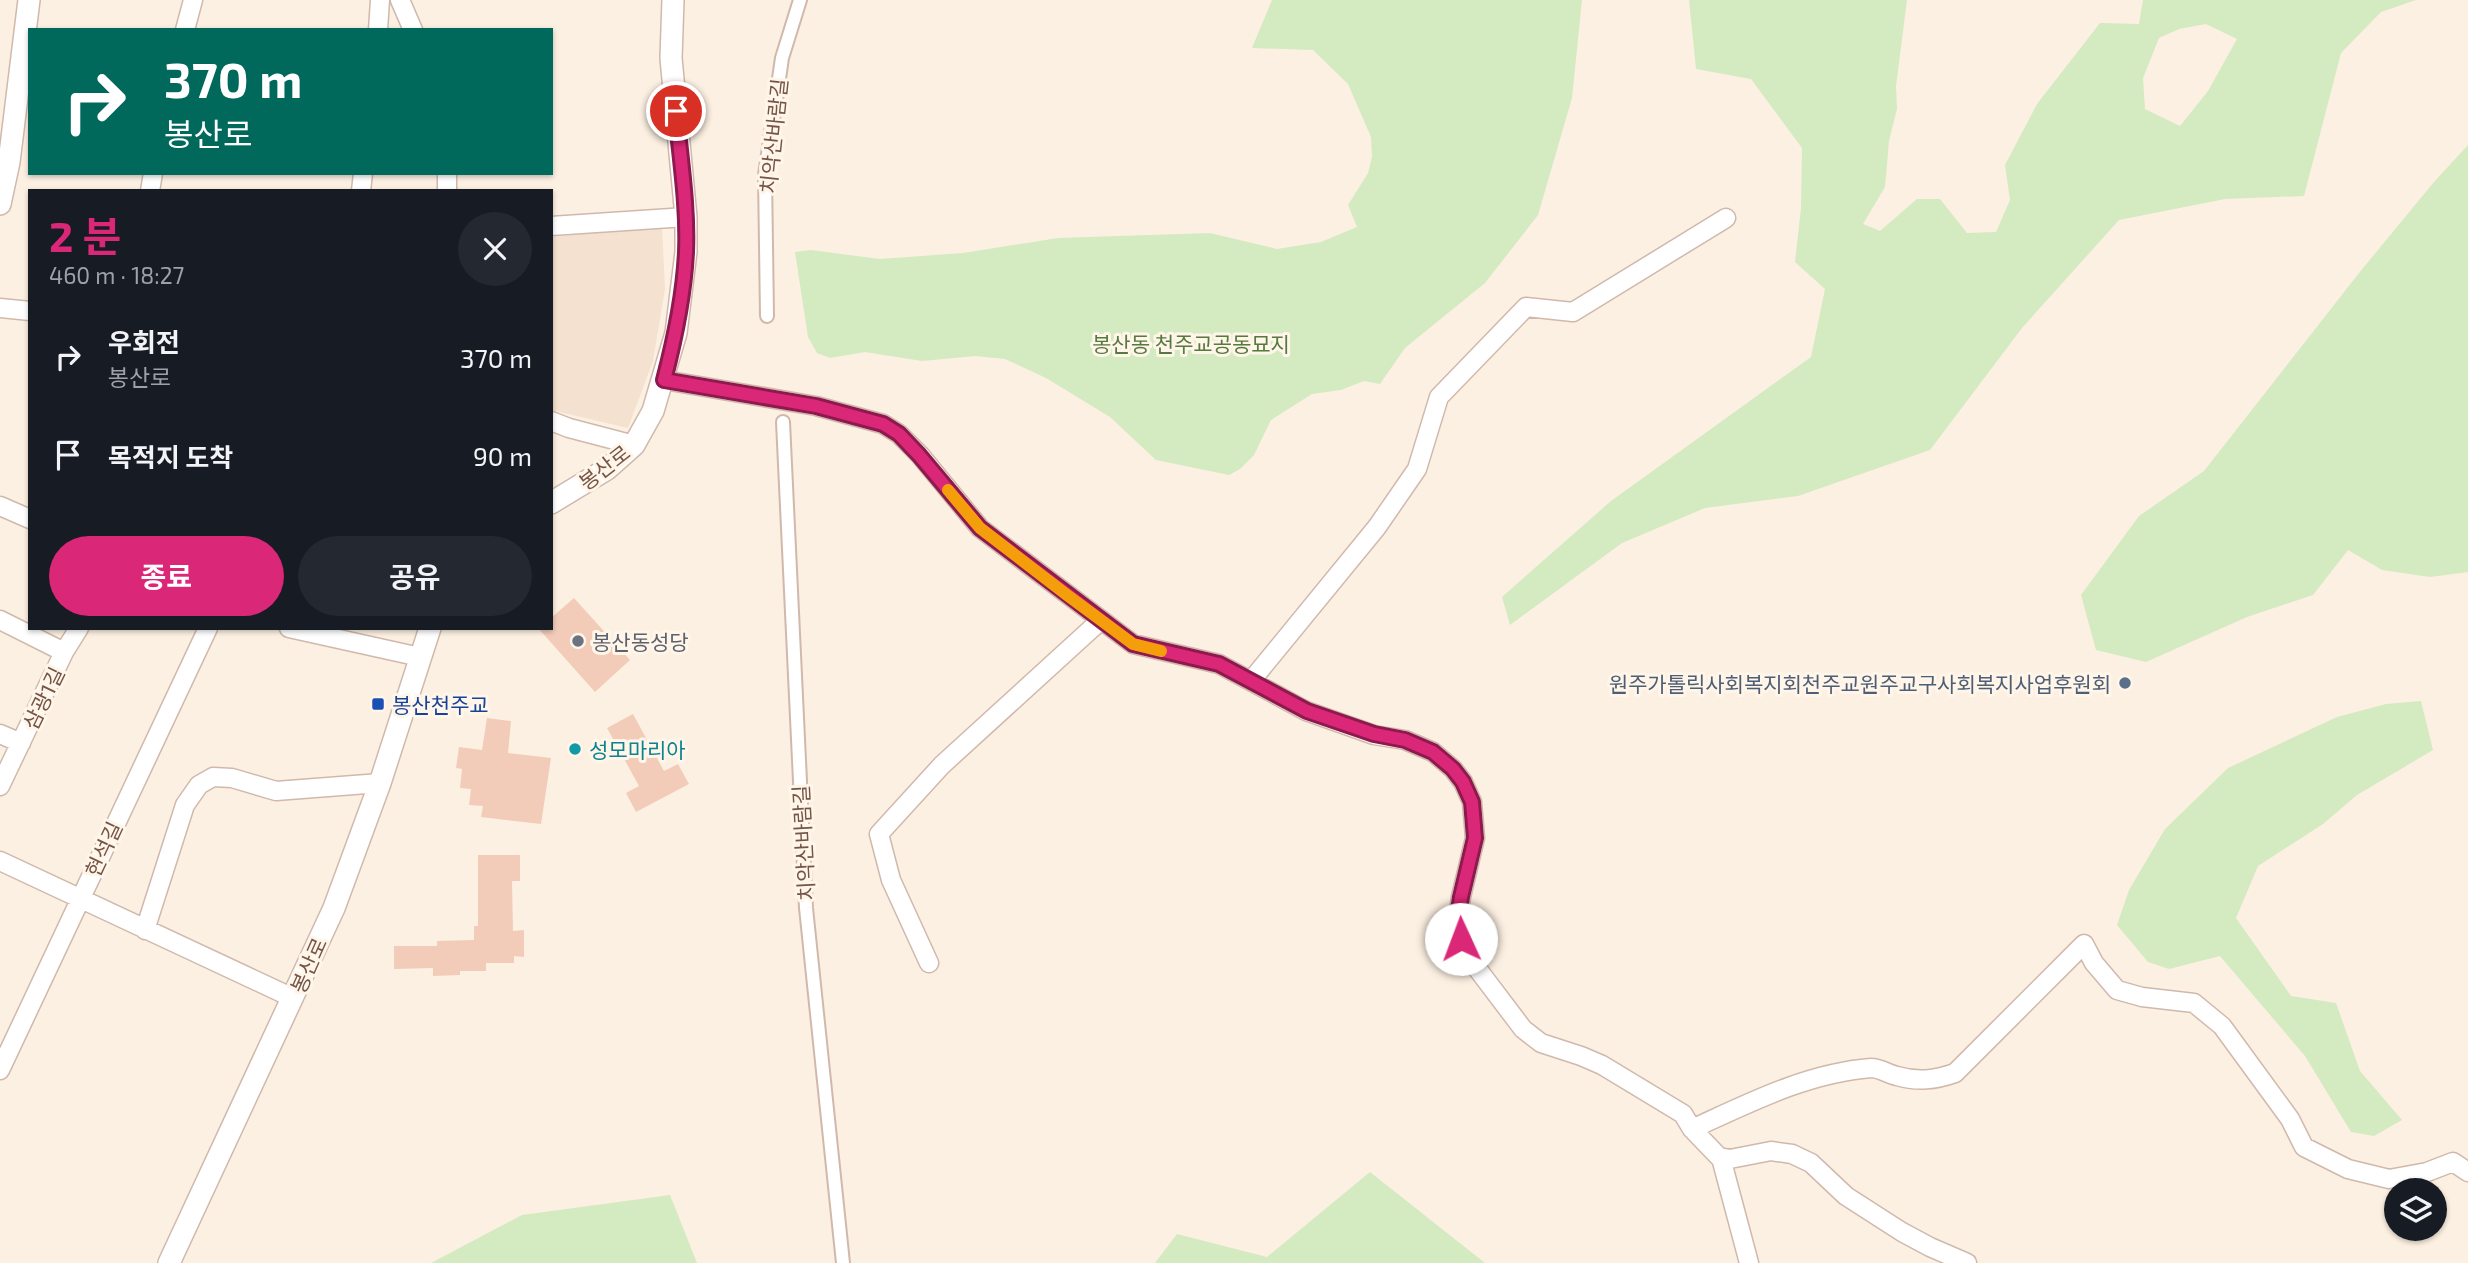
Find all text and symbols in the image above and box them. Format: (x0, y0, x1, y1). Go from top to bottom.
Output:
text: 370 m (164, 49, 302, 108)
icon: right (49, 56, 140, 147)
street label: 치악산바람길 (755, 77, 791, 195)
pin (646, 81, 706, 141)
icon: arrive (657, 92, 695, 130)
text: 봉산로 (164, 114, 252, 152)
text: 2 분 (49, 210, 121, 260)
button: close (458, 212, 532, 286)
text: 460 m · 18:27 (49, 261, 184, 289)
text: 우회전 (108, 326, 180, 357)
park label: 봉산동 천주교공동묘지 (1092, 331, 1290, 356)
icon: right (49, 338, 87, 376)
text: 370 m (460, 342, 532, 373)
text: 봉산로 (108, 363, 171, 391)
icon: arrive (49, 436, 87, 474)
street label: 봉산로 (573, 439, 635, 495)
text: 90 m (473, 440, 532, 471)
text: 목적지 도착 (108, 441, 233, 472)
button: 종료 (49, 536, 284, 616)
button: 공유 (298, 536, 532, 616)
place label: 봉산동성당 (592, 629, 689, 654)
marker: 봉산동성당 (570, 633, 586, 649)
street label: 삼광1길 (17, 663, 69, 733)
place label: 원주가톨릭사회복지회천주교원주교구사회복지사업후원회 (1609, 671, 2111, 696)
marker: 원주가톨릭사회복지회천주교원주교구사회복지사업후원회 (2117, 675, 2133, 691)
place label: 봉산천주교 (392, 692, 489, 717)
marker: 봉산천주교 (370, 696, 386, 712)
place label: 성모마리아 (589, 737, 686, 762)
marker: 성모마리아 (567, 741, 583, 757)
street label: 치악산바람길 (787, 784, 819, 902)
street label: 현석길 (79, 817, 127, 881)
position arrow (1424, 902, 1498, 976)
street label: 봉산로 (285, 933, 331, 997)
map controls (2384, 1178, 2447, 1241)
button: layers (2384, 1178, 2447, 1241)

